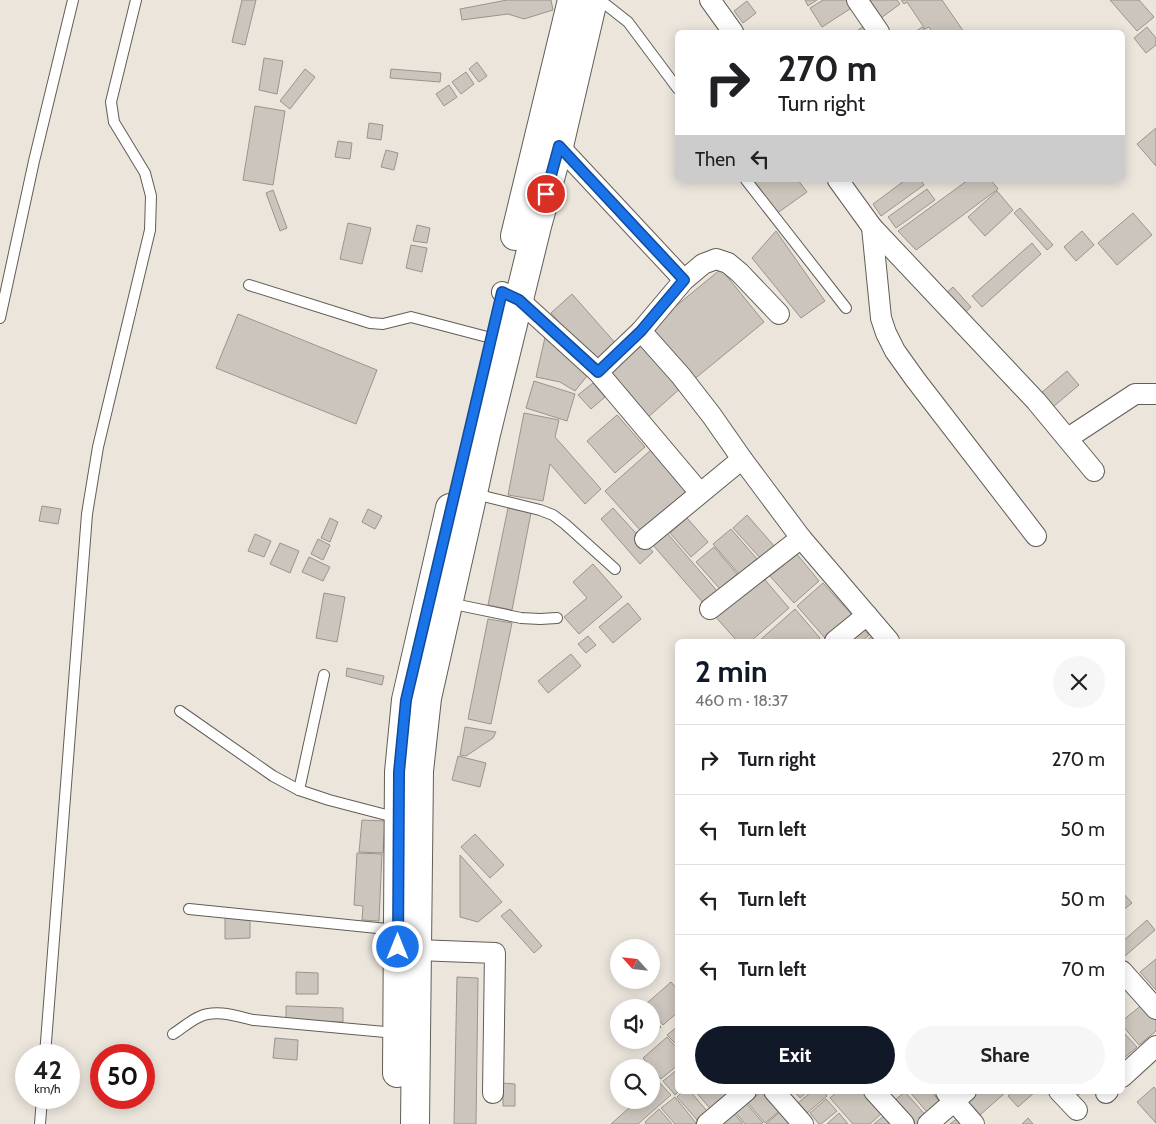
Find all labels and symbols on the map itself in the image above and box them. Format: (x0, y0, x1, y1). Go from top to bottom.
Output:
pin (525, 173, 567, 215)
position arrow (371, 920, 423, 972)
north arrow (610, 939, 660, 989)
speed limit sign: 50 (90, 1044, 155, 1109)

